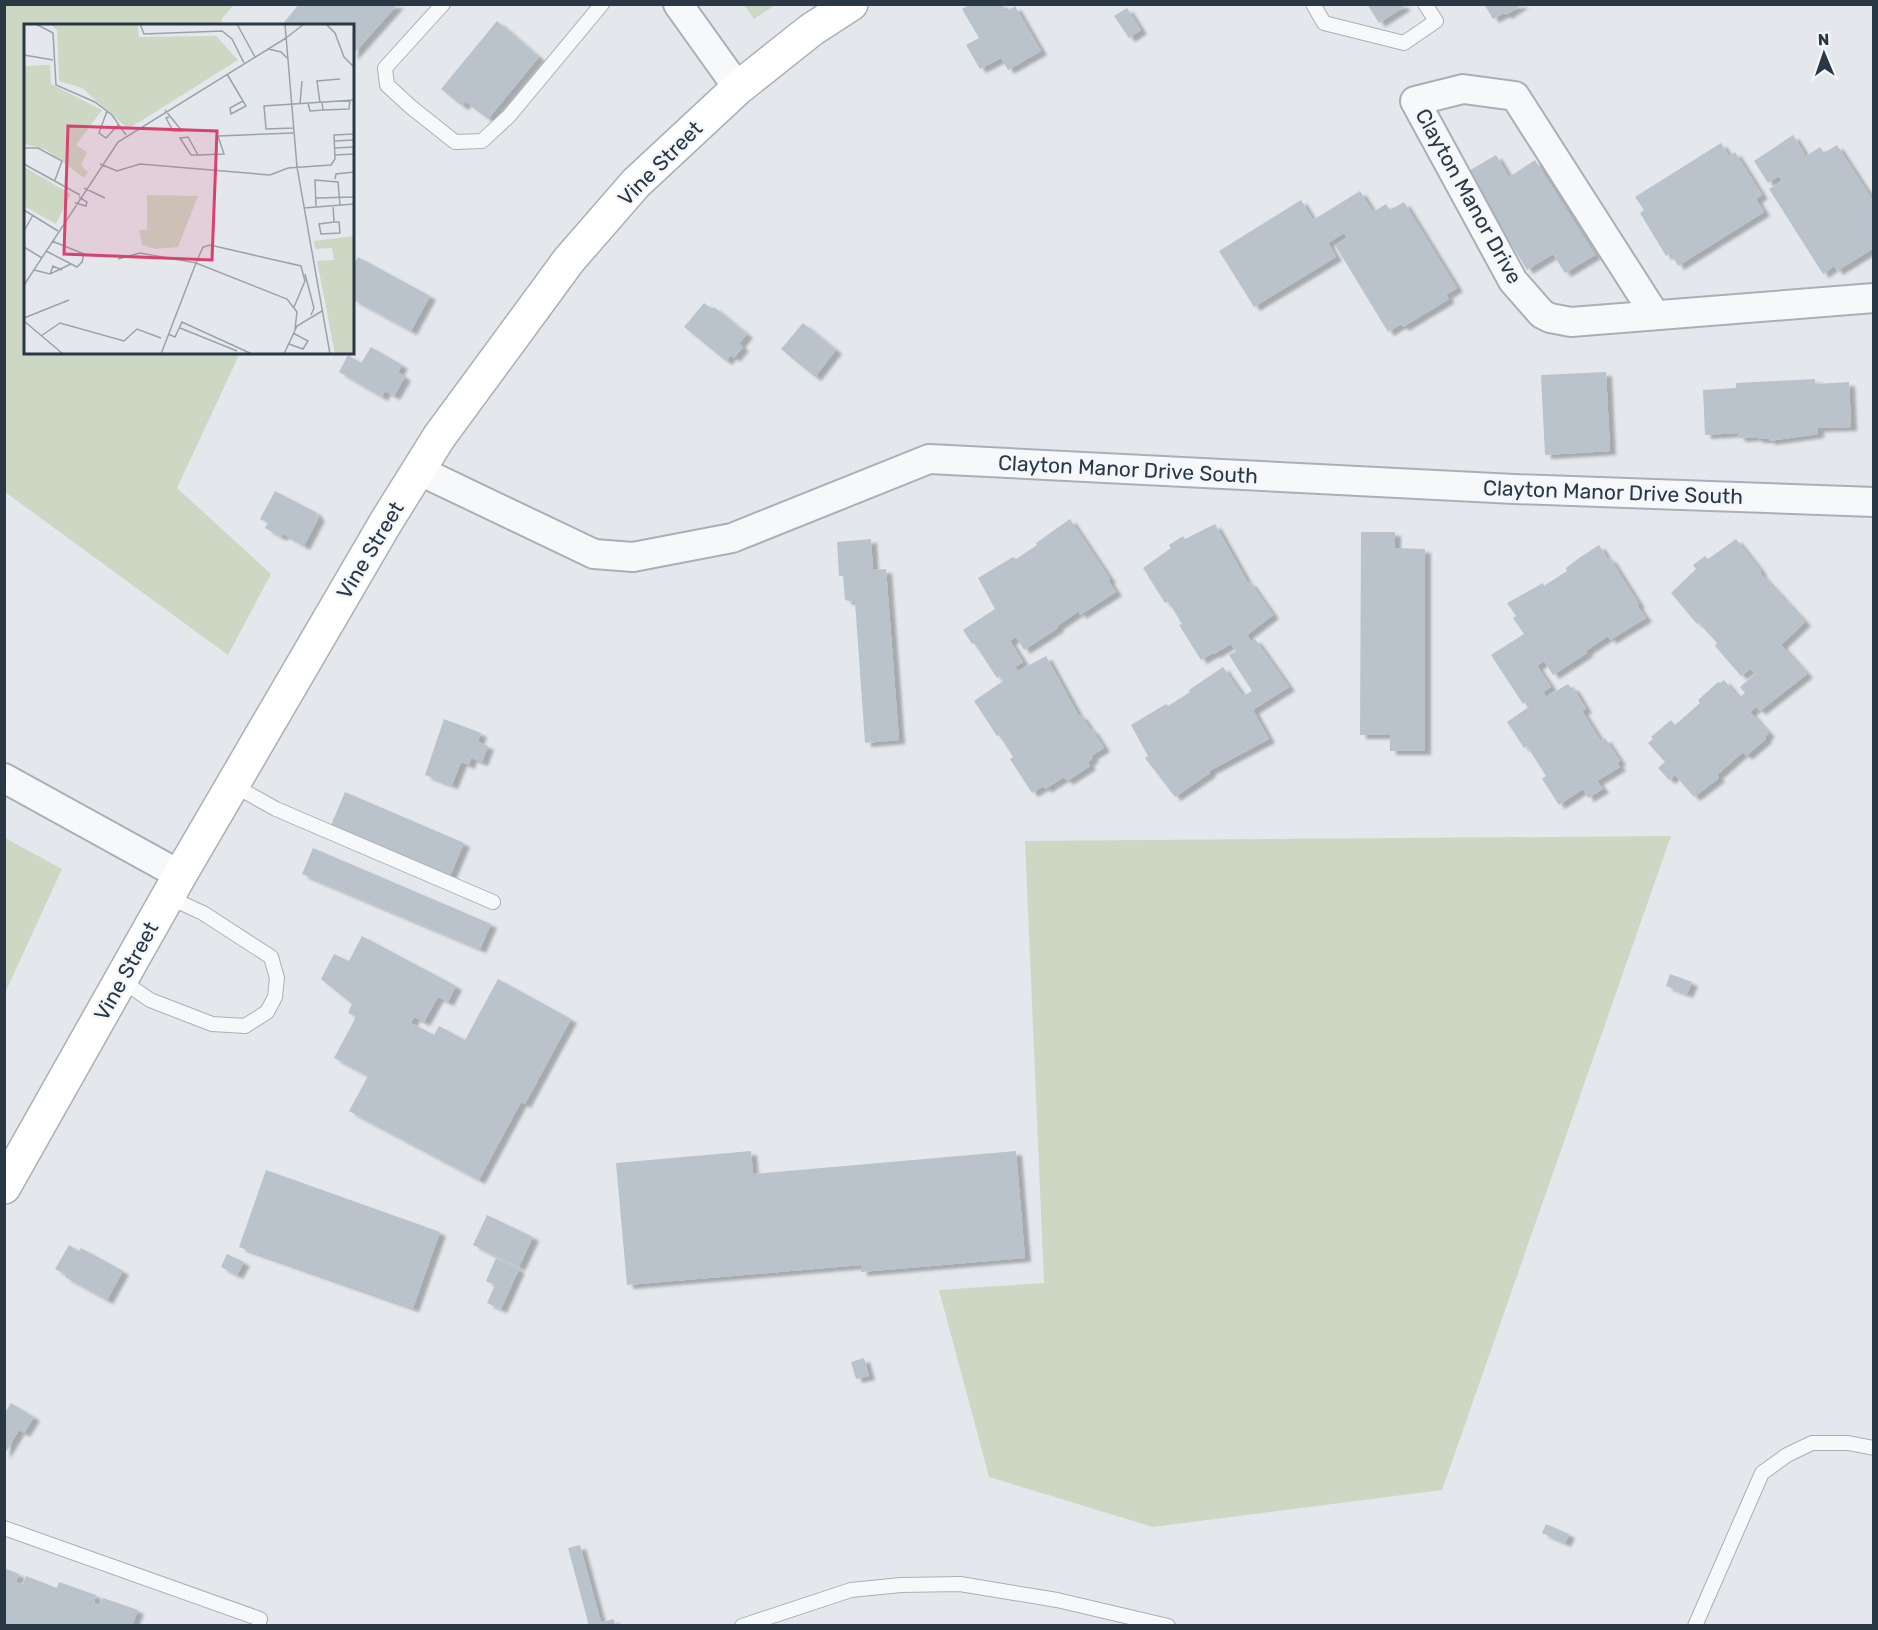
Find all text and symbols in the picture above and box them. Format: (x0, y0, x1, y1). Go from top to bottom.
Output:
inset map (24, 24, 354, 354)
north arrow (1794, 24, 1854, 84)
text: N (1817, 30, 1830, 49)
street label: Clayton Manor Drive (1410, 104, 1528, 288)
street label: Vine Street (613, 116, 707, 210)
street label: Clayton Manor Drive South (997, 450, 1259, 488)
street label: Clayton Manor Drive South (1482, 475, 1744, 509)
street label: Vine Street (331, 497, 409, 603)
street label: Vine Street (89, 917, 163, 1025)

